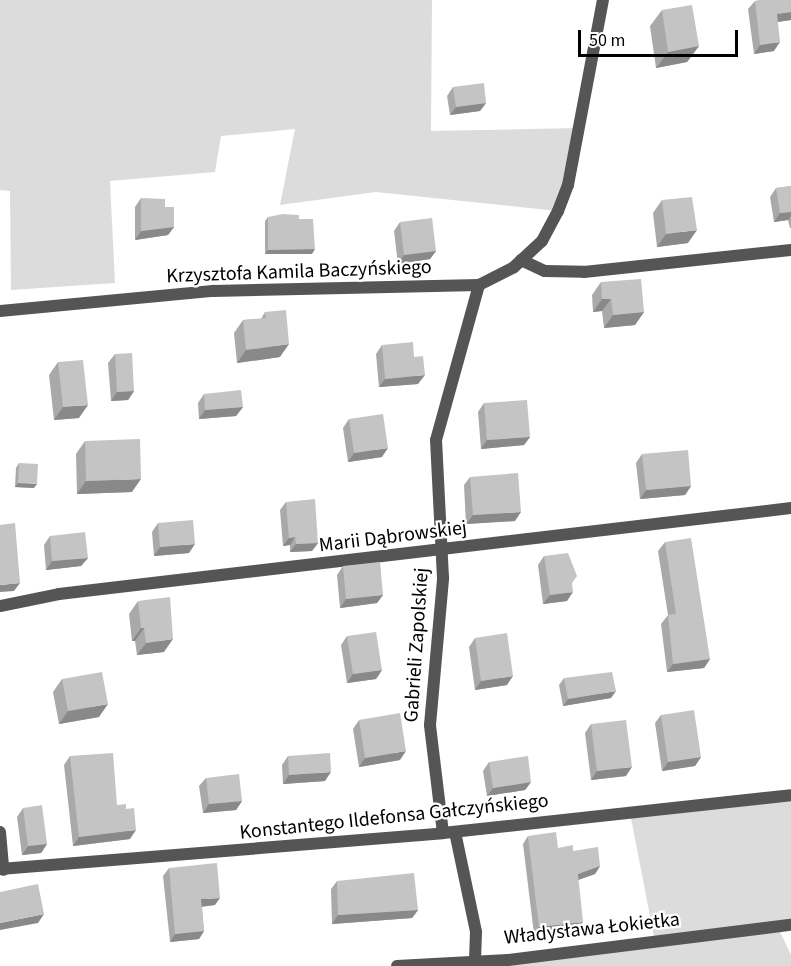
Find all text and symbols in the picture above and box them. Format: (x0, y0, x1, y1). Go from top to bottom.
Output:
scale bar (581, 18, 742, 56)
text: 50 m (589, 28, 625, 53)
street label: Krzysztofa Kamila Baczyńskiego (166, 255, 432, 289)
street label: Marii Dąbrowskiej (318, 516, 468, 558)
street label: Gabrieli Zapolskiej (400, 567, 434, 723)
street label: Konstantego Ildefonsa Gałczyńskiego (238, 789, 550, 845)
street label: Władysława Łokietka (503, 908, 681, 950)

